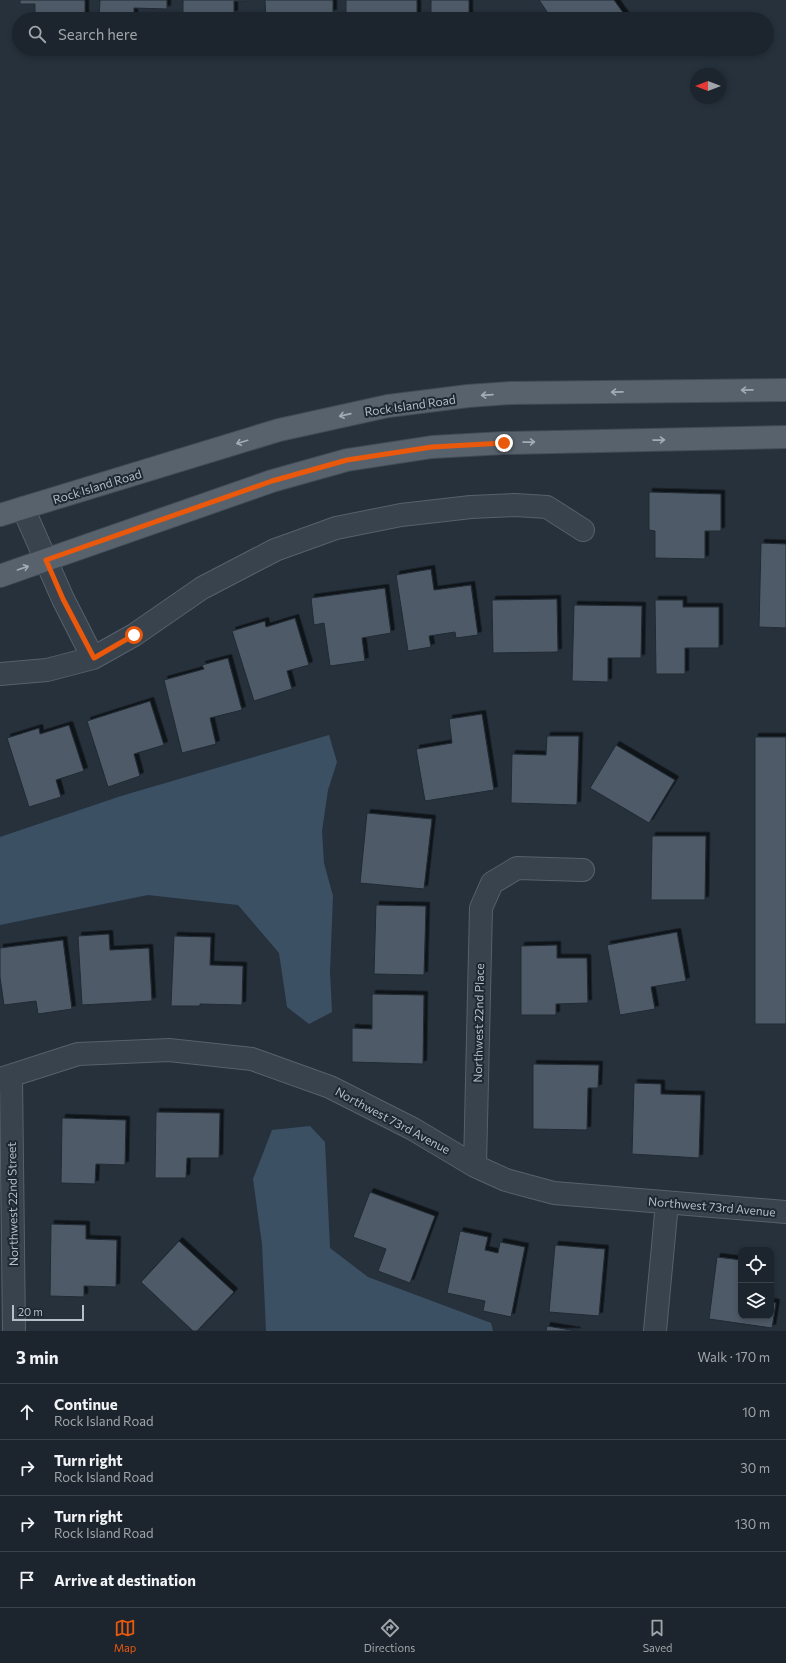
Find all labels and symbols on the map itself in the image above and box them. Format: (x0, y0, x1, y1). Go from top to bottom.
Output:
north arrow (690, 68, 726, 104)
one-way arrow (741, 386, 754, 394)
one-way arrow (611, 388, 624, 396)
one-way arrow (481, 391, 494, 398)
street label: Rock Island Road (364, 392, 457, 418)
one-way arrow (339, 412, 352, 420)
route end (495, 434, 513, 452)
one-way arrow (652, 436, 665, 444)
one-way arrow (522, 438, 535, 446)
one-way arrow (236, 439, 249, 446)
street label: Rock Island Road (51, 466, 143, 506)
one-way arrow (16, 564, 29, 571)
route start (125, 626, 143, 644)
street label: Northwest 22nd Place (470, 963, 486, 1083)
street label: Northwest 73rd Avenue (333, 1084, 453, 1156)
street label: Northwest 22nd Street (4, 1142, 20, 1266)
street label: Northwest 73rd Avenue (648, 1193, 776, 1219)
scale bar (12, 1303, 84, 1322)

